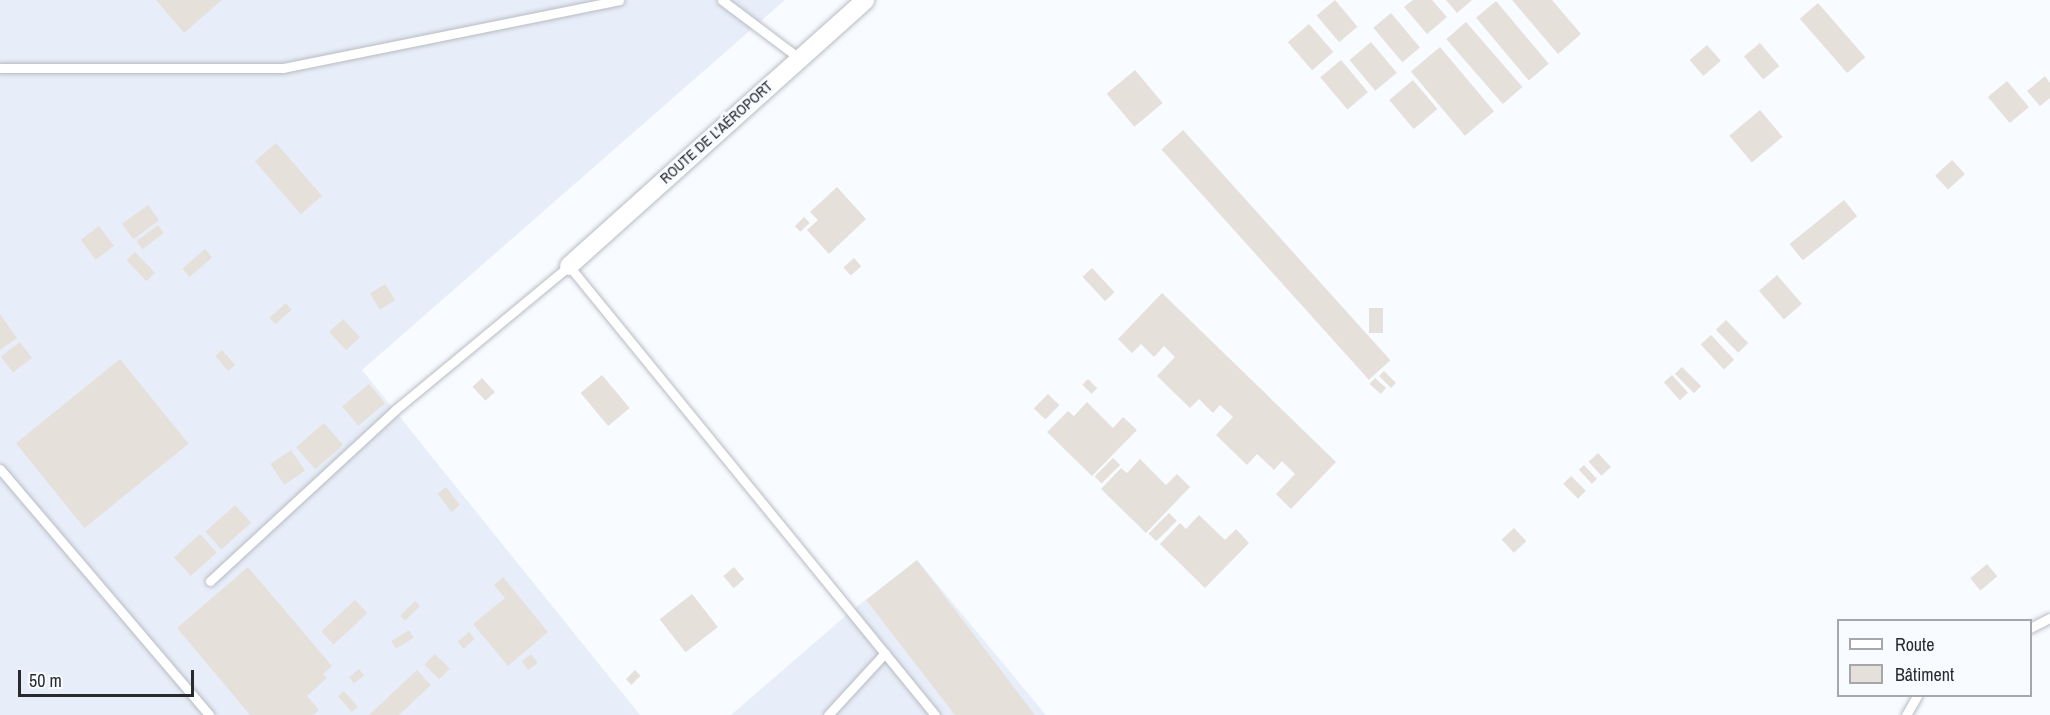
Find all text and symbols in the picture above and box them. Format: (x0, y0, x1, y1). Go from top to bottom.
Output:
street label: ROUTE DE L'AÉROPORT (656, 77, 776, 187)
legend (1837, 619, 2032, 697)
text: Route (1895, 632, 1934, 657)
scale bar (21, 658, 196, 696)
text: Bâtiment (1895, 662, 1954, 687)
text: 50 m (29, 668, 62, 693)

